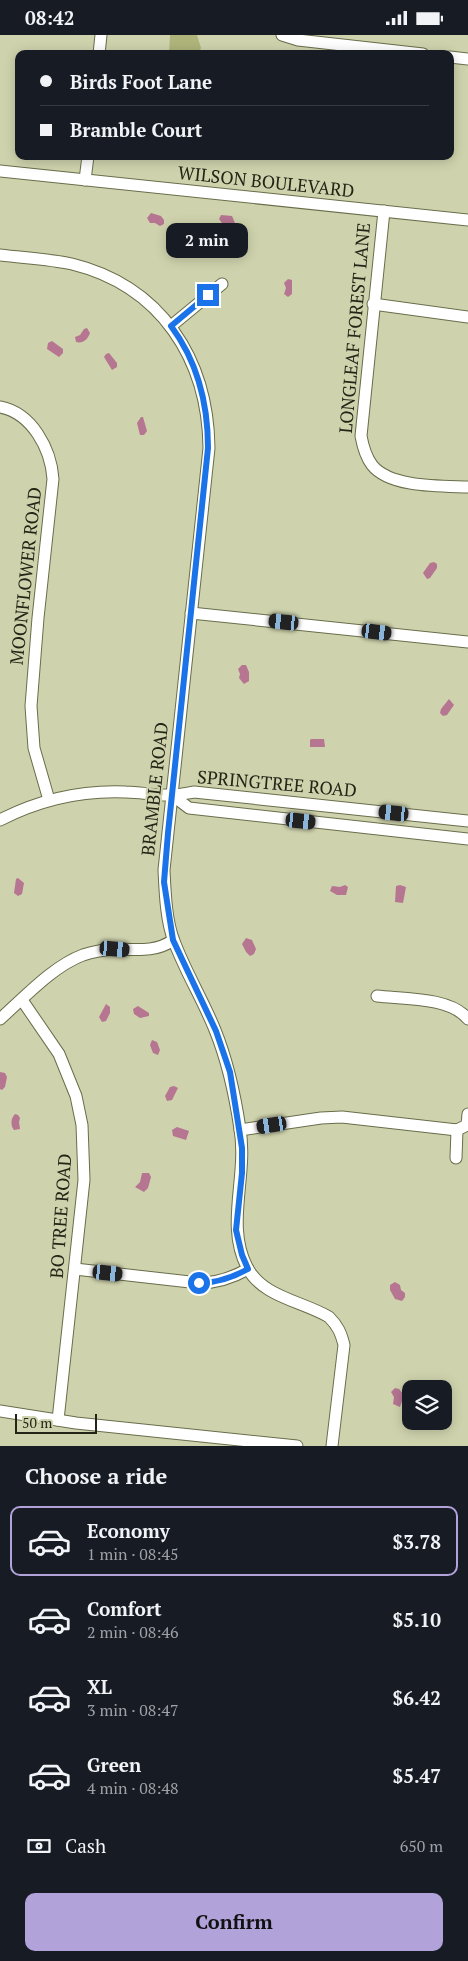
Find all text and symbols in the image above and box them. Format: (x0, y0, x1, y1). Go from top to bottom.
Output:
text: 08:42 (25, 5, 74, 30)
text: Birds Foot Lane (70, 69, 212, 94)
text: Bramble Court (70, 117, 202, 142)
street label: WILSON BOULEVARD (177, 160, 356, 202)
street label: LONGLEAF FOREST LANE (333, 222, 375, 434)
callout: 2 min (167, 223, 249, 257)
text: 2 min (185, 229, 229, 251)
route end (197, 284, 219, 306)
street label: MOONFLOWER ROAD (4, 486, 46, 666)
car (268, 613, 299, 631)
car (361, 623, 392, 641)
street label: BRAMBLE ROAD (135, 721, 173, 857)
street label: SPRINGTREE ROAD (196, 764, 358, 802)
car (378, 804, 409, 822)
car (285, 812, 316, 830)
car (99, 940, 130, 958)
car (256, 1115, 287, 1135)
street label: BO TREE ROAD (44, 1153, 76, 1279)
car (92, 1264, 123, 1282)
route start (188, 1272, 210, 1294)
map controls (402, 1380, 452, 1430)
button: layers (402, 1380, 452, 1430)
scale bar (15, 1411, 98, 1434)
text: 50 m (22, 1413, 52, 1432)
text: Choose a ride (25, 1461, 167, 1490)
text: Economy (87, 1518, 170, 1543)
icon: car (27, 1519, 72, 1564)
text: $3.78 (392, 1529, 441, 1554)
text: 1 min · 08:45 (87, 1543, 179, 1565)
text: Comfort (87, 1596, 162, 1621)
icon: car (27, 1597, 72, 1642)
text: $5.10 (392, 1607, 441, 1632)
text: 2 min · 08:46 (87, 1621, 179, 1643)
text: XL (87, 1674, 112, 1699)
icon: car (27, 1675, 72, 1720)
text: $6.42 (392, 1685, 441, 1710)
text: 3 min · 08:47 (87, 1699, 179, 1721)
text: Green (87, 1752, 141, 1777)
icon: car (27, 1753, 72, 1798)
text: $5.47 (392, 1763, 441, 1788)
text: 4 min · 08:48 (87, 1777, 179, 1799)
icon: cash (25, 1832, 53, 1860)
text: Cash (65, 1833, 106, 1858)
text: 650 m (400, 1835, 443, 1857)
button: Confirm (25, 1893, 443, 1951)

